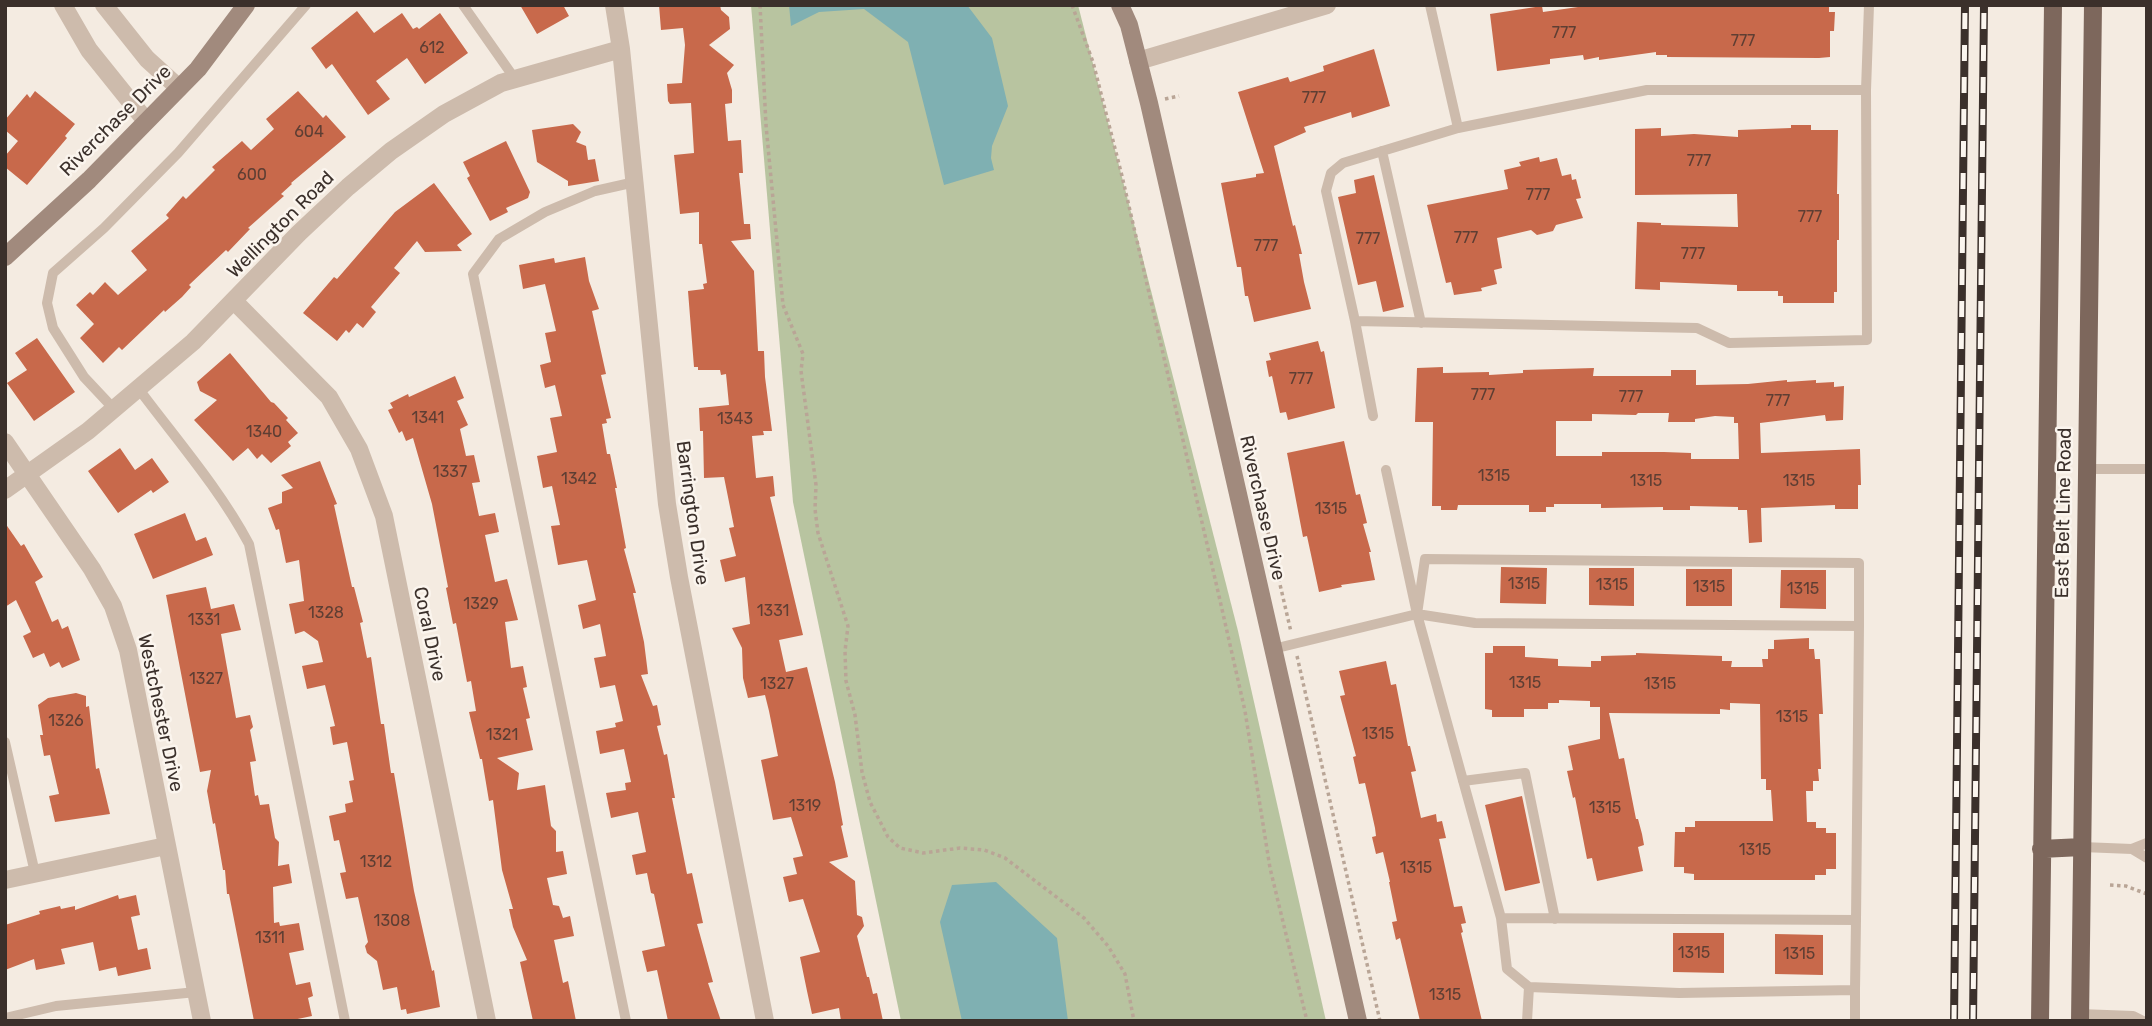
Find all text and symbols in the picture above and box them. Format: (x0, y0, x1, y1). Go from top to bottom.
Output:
house number: 777 (1552, 23, 1576, 43)
house number: 777 (1731, 31, 1755, 51)
house number: 612 (419, 38, 445, 58)
street label: Riverchase Drive (56, 61, 176, 181)
house number: 777 (1302, 88, 1326, 108)
house number: 604 (294, 122, 324, 142)
house number: 777 (1687, 151, 1711, 171)
house number: 600 (237, 165, 267, 185)
street label: Wellington Road (223, 167, 339, 283)
house number: 777 (1526, 185, 1550, 205)
house number: 777 (1798, 207, 1822, 227)
house number: 777 (1454, 228, 1478, 248)
house number: 777 (1356, 229, 1380, 249)
house number: 777 (1254, 236, 1278, 256)
house number: 777 (1681, 244, 1705, 264)
house number: 777 (1289, 369, 1313, 389)
house number: 777 (1471, 385, 1495, 405)
house number: 777 (1619, 387, 1643, 407)
house number: 777 (1766, 391, 1790, 411)
house number: 1341 (412, 408, 444, 428)
house number: 1343 (717, 409, 753, 429)
house number: 1340 (246, 422, 282, 442)
street label: East Belt Line Road (2051, 427, 2077, 599)
street label: Riverchase Drive (1234, 433, 1290, 583)
street label: Barrington Drive (671, 439, 713, 587)
house number: 1337 (433, 462, 467, 482)
house number: 1315 (1478, 466, 1510, 486)
house number: 1342 (561, 469, 597, 489)
house number: 1315 (1630, 471, 1662, 491)
house number: 1315 (1783, 471, 1815, 491)
house number: 1315 (1315, 499, 1347, 519)
house number: 1315 (1508, 574, 1540, 594)
house number: 1315 (1596, 575, 1628, 595)
house number: 1315 (1693, 577, 1725, 597)
house number: 1315 (1787, 579, 1819, 599)
street label: Coral Drive (408, 585, 450, 683)
house number: 1329 (463, 594, 499, 614)
house number: 1331 (757, 601, 789, 621)
house number: 1328 (308, 603, 344, 623)
house number: 1331 (188, 610, 220, 630)
street label: Westchester Drive (132, 632, 188, 794)
house number: 1327 (189, 669, 223, 689)
house number: 1315 (1509, 673, 1541, 693)
house number: 1327 (760, 674, 794, 694)
house number: 1315 (1644, 674, 1676, 694)
house number: 1315 (1776, 707, 1808, 727)
house number: 1326 (48, 711, 84, 731)
house number: 1315 (1362, 724, 1394, 744)
house number: 1321 (486, 725, 518, 745)
house number: 1319 (789, 796, 821, 816)
house number: 1315 (1589, 798, 1621, 818)
house number: 1315 (1739, 840, 1771, 860)
house number: 1312 (360, 852, 392, 872)
house number: 1315 (1400, 858, 1432, 878)
house number: 1308 (374, 911, 410, 931)
house number: 1311 (255, 928, 285, 948)
house number: 1315 (1678, 943, 1710, 963)
house number: 1315 (1783, 944, 1815, 964)
house number: 1315 (1429, 985, 1461, 1005)

